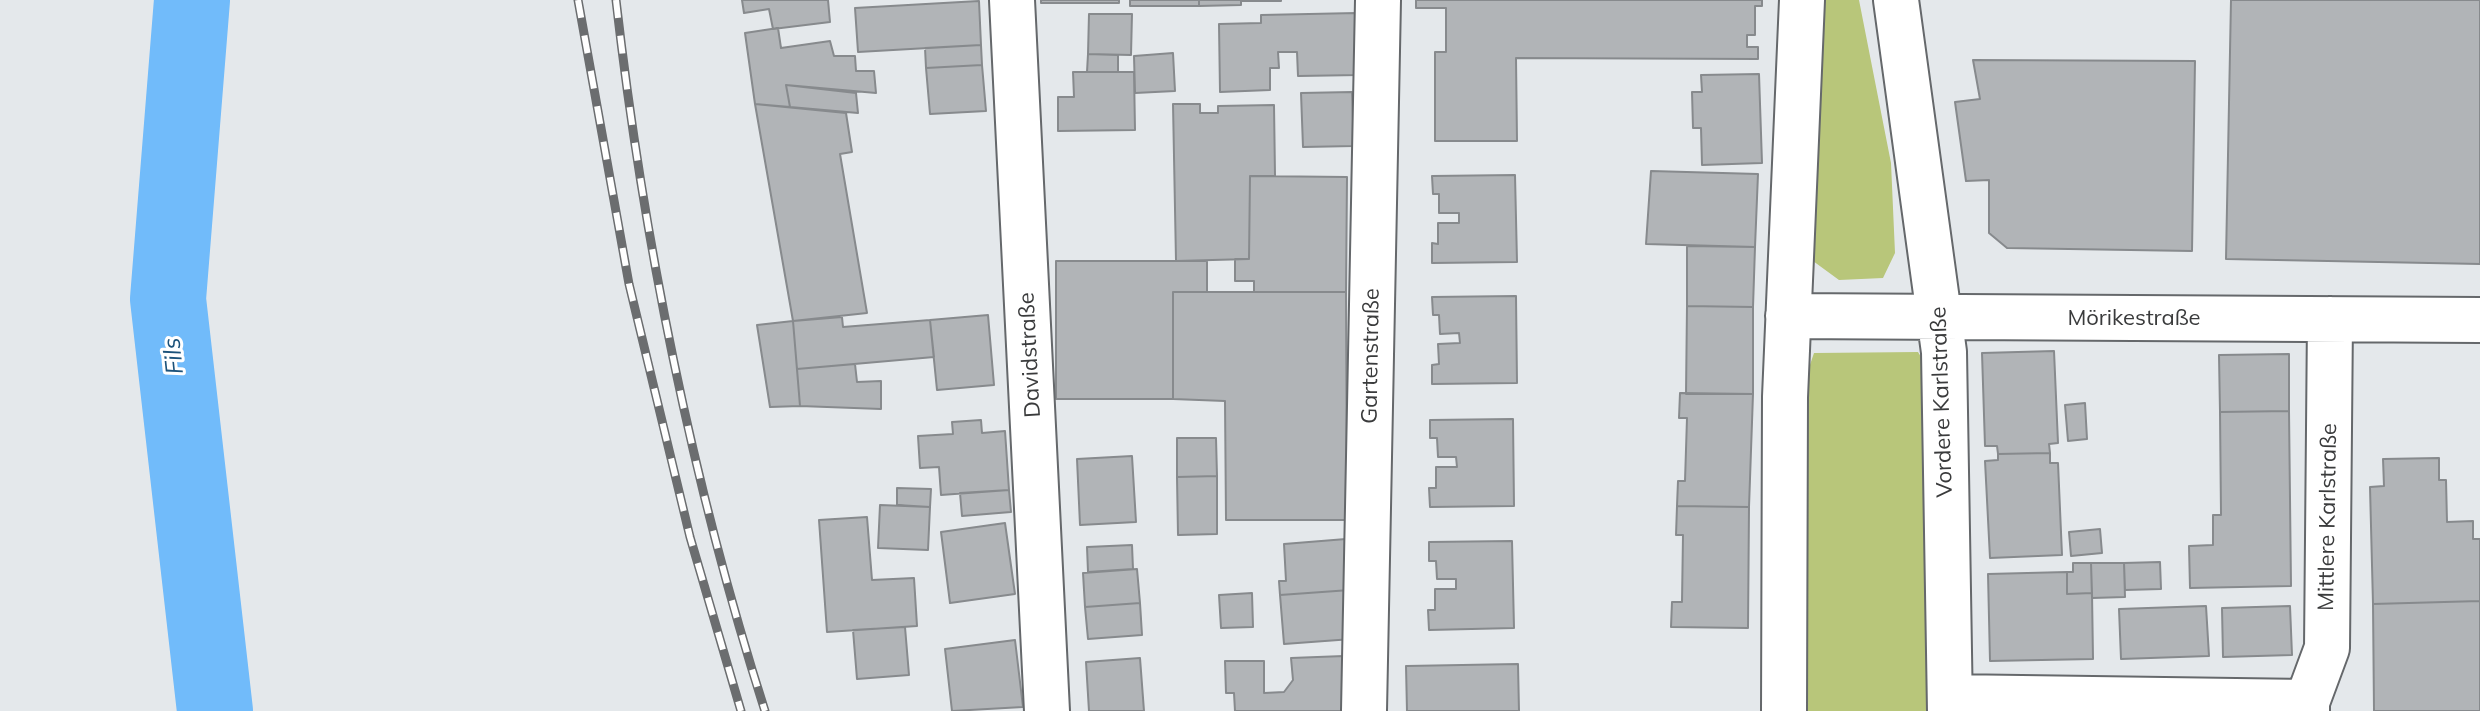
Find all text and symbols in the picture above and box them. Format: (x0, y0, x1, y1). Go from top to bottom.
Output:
street label: Gartenstraße (1357, 288, 1385, 424)
street label: Davidstraße (1014, 292, 1046, 418)
street label: Mörikestraße (2067, 305, 2201, 331)
street label: Vordere Karlstraße (1925, 306, 1959, 498)
water label: Fils (158, 336, 190, 376)
street label: Mittlere Karlstraße (2313, 423, 2343, 611)

